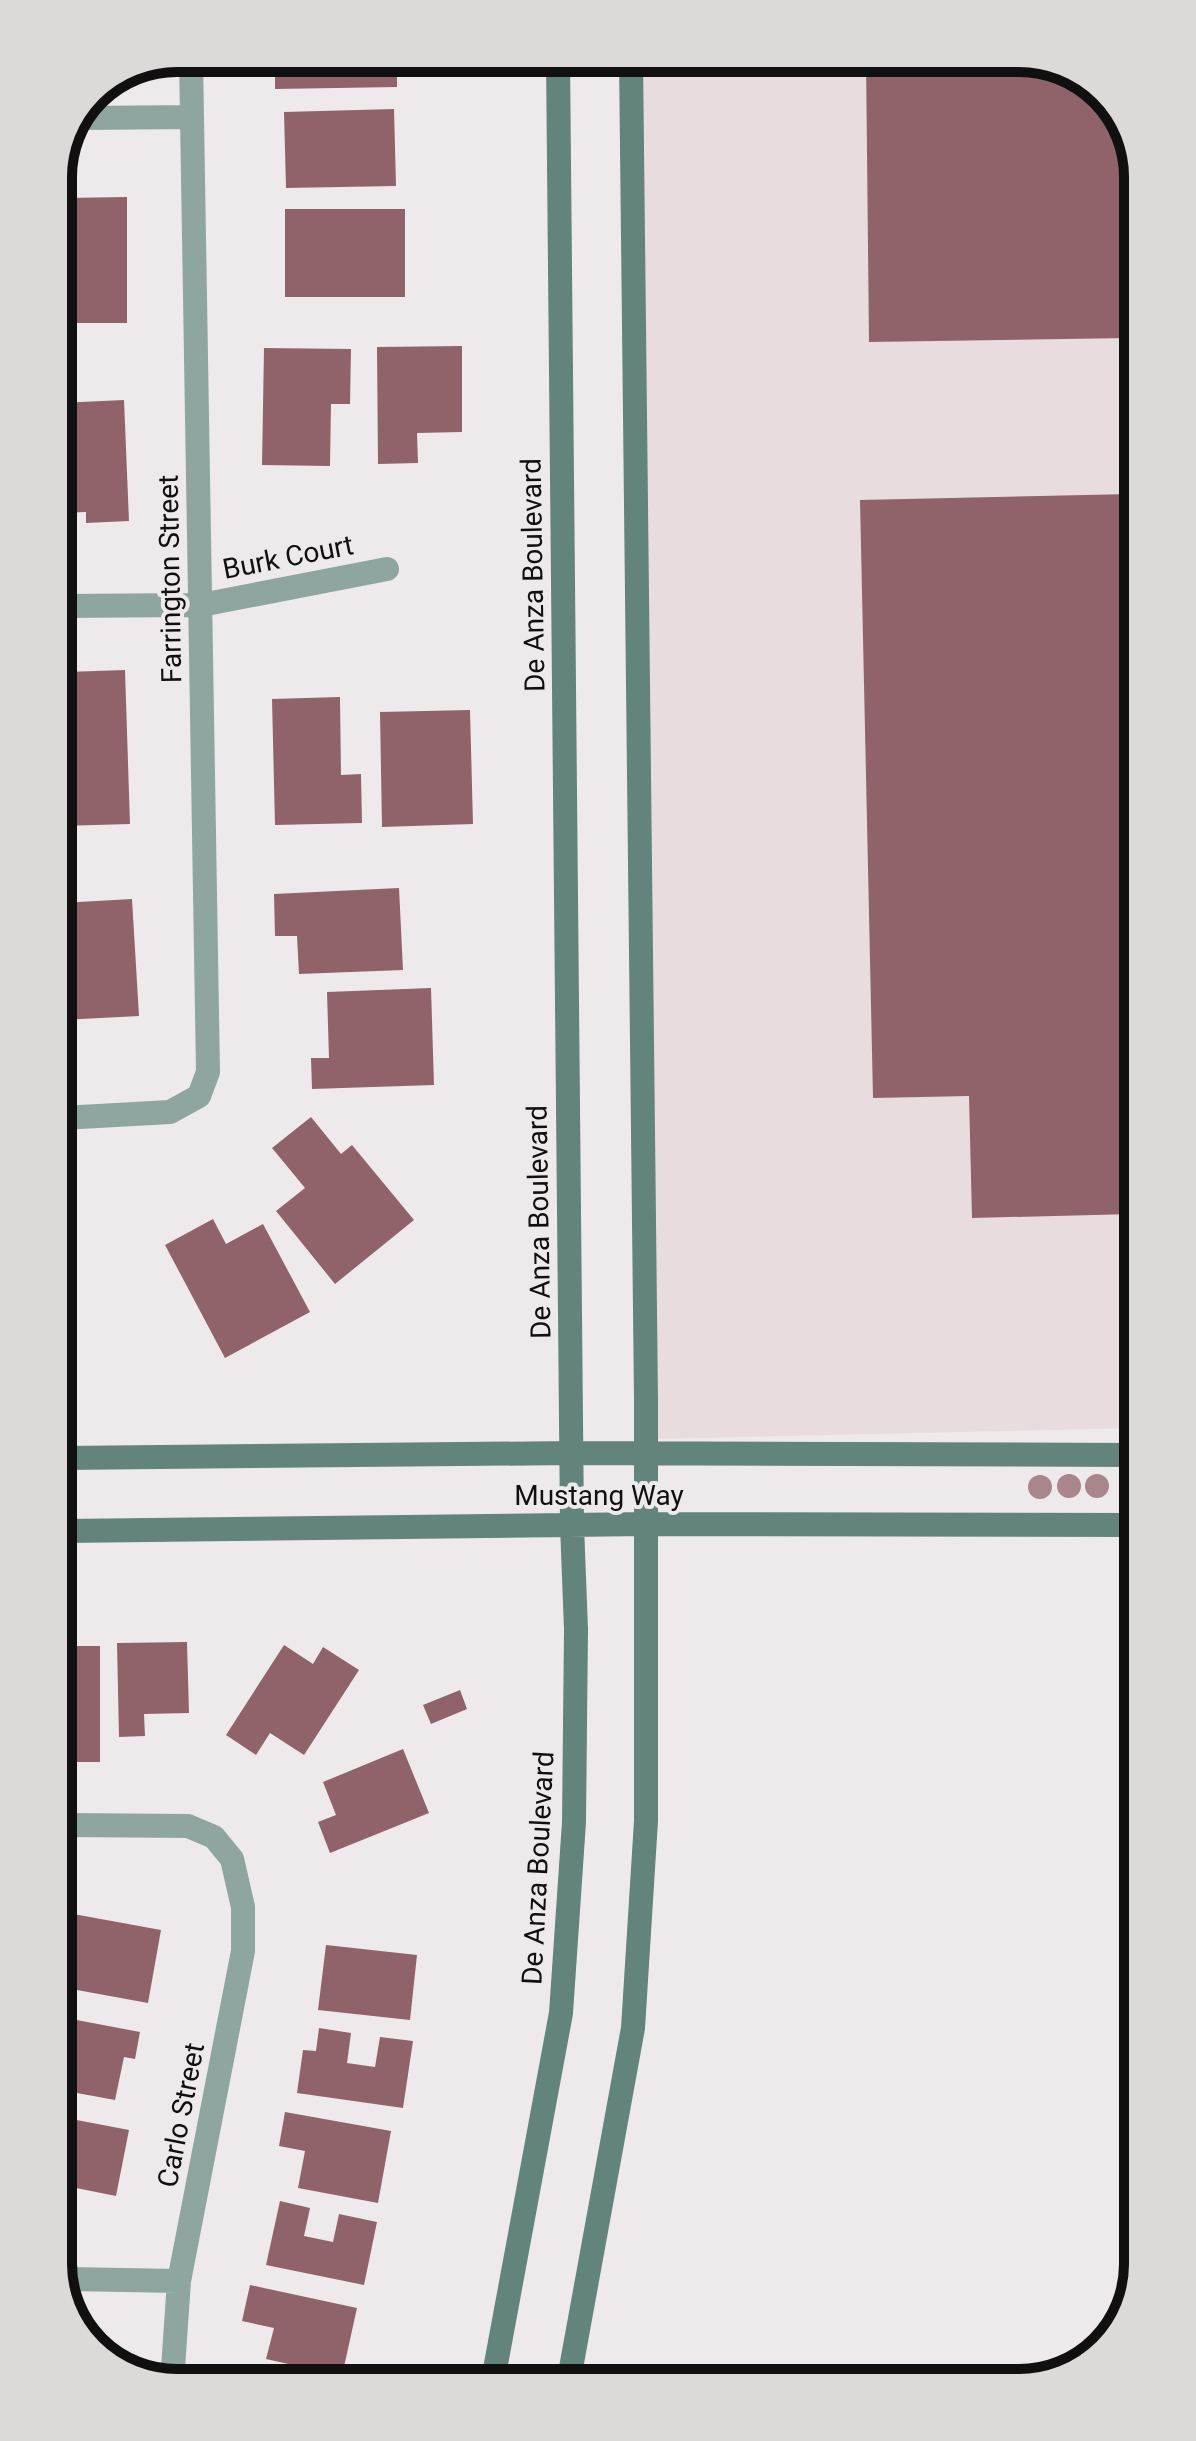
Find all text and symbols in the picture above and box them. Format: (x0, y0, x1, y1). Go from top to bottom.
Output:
street label: De Anza Boulevard (514, 458, 552, 692)
street label: Farrington Street (152, 475, 188, 683)
street label: Burk Court (220, 528, 356, 586)
street label: De Anza Boulevard (520, 1105, 558, 1339)
street label: Mustang Way (514, 1479, 684, 1512)
street label: De Anza Boulevard (515, 1750, 561, 1986)
street label: Carlo Street (151, 2040, 211, 2190)

